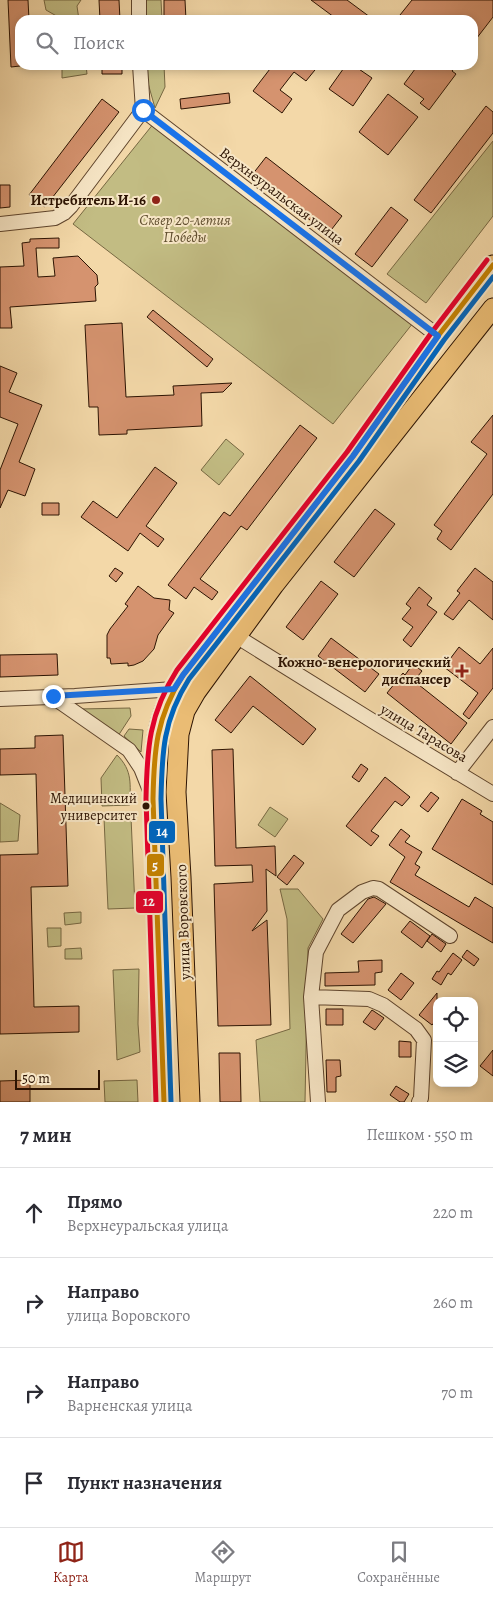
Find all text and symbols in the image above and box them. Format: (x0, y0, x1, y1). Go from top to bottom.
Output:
search box (15, 15, 478, 70)
icon: search (33, 29, 61, 57)
text: Поиск (73, 30, 125, 56)
route start (132, 99, 155, 122)
street label: Верхнеуральская улица (216, 143, 348, 250)
place label: Истребитель И-16 (31, 190, 146, 210)
marker: Истребитель И-16 (150, 194, 162, 206)
park label: Сквер 20-летия Победы (139, 210, 231, 247)
place label: Кожно-венерологический диспансер (278, 652, 451, 689)
marker: Кожно-венерологический диспансер (455, 664, 469, 678)
route end (42, 685, 65, 708)
street label: улица Тарасова (376, 699, 471, 767)
place label: Медицинский университет (50, 789, 137, 825)
marker: Медицинский университет (141, 801, 151, 811)
line badge: 14 (148, 820, 176, 844)
text: 14 (156, 822, 168, 841)
line badge: 5 (146, 853, 165, 877)
text: 5 (152, 856, 158, 875)
street label: улица Воровского (171, 864, 195, 981)
line badge: 12 (135, 890, 164, 914)
text: 12 (143, 892, 155, 911)
map controls (433, 997, 478, 1087)
button: locate (433, 997, 478, 1042)
button: layers (433, 1042, 478, 1087)
scale bar (15, 1067, 100, 1090)
text: 50 m (22, 1069, 50, 1088)
text: 7 мин (20, 1121, 72, 1149)
text: Пешком · 550 m (367, 1124, 473, 1146)
text: Прямо (67, 1189, 122, 1215)
icon: ahead (20, 1199, 48, 1227)
text: 220 m (433, 1202, 473, 1224)
text: Верхнеуральская улица (67, 1215, 228, 1237)
text: Направо (67, 1279, 139, 1305)
icon: right (20, 1289, 48, 1317)
text: 260 m (433, 1292, 473, 1314)
text: улица Воровского (67, 1305, 190, 1327)
text: Направо (67, 1369, 139, 1395)
icon: right (20, 1379, 48, 1407)
text: 70 m (441, 1382, 473, 1404)
text: Варненская улица (67, 1395, 192, 1417)
icon: arrive (20, 1469, 48, 1497)
text: Пункт назначения (67, 1470, 222, 1496)
tab: Карта (53, 1538, 88, 1587)
tab: Маршрут (195, 1538, 251, 1587)
tab: Сохранённые (357, 1538, 440, 1587)

